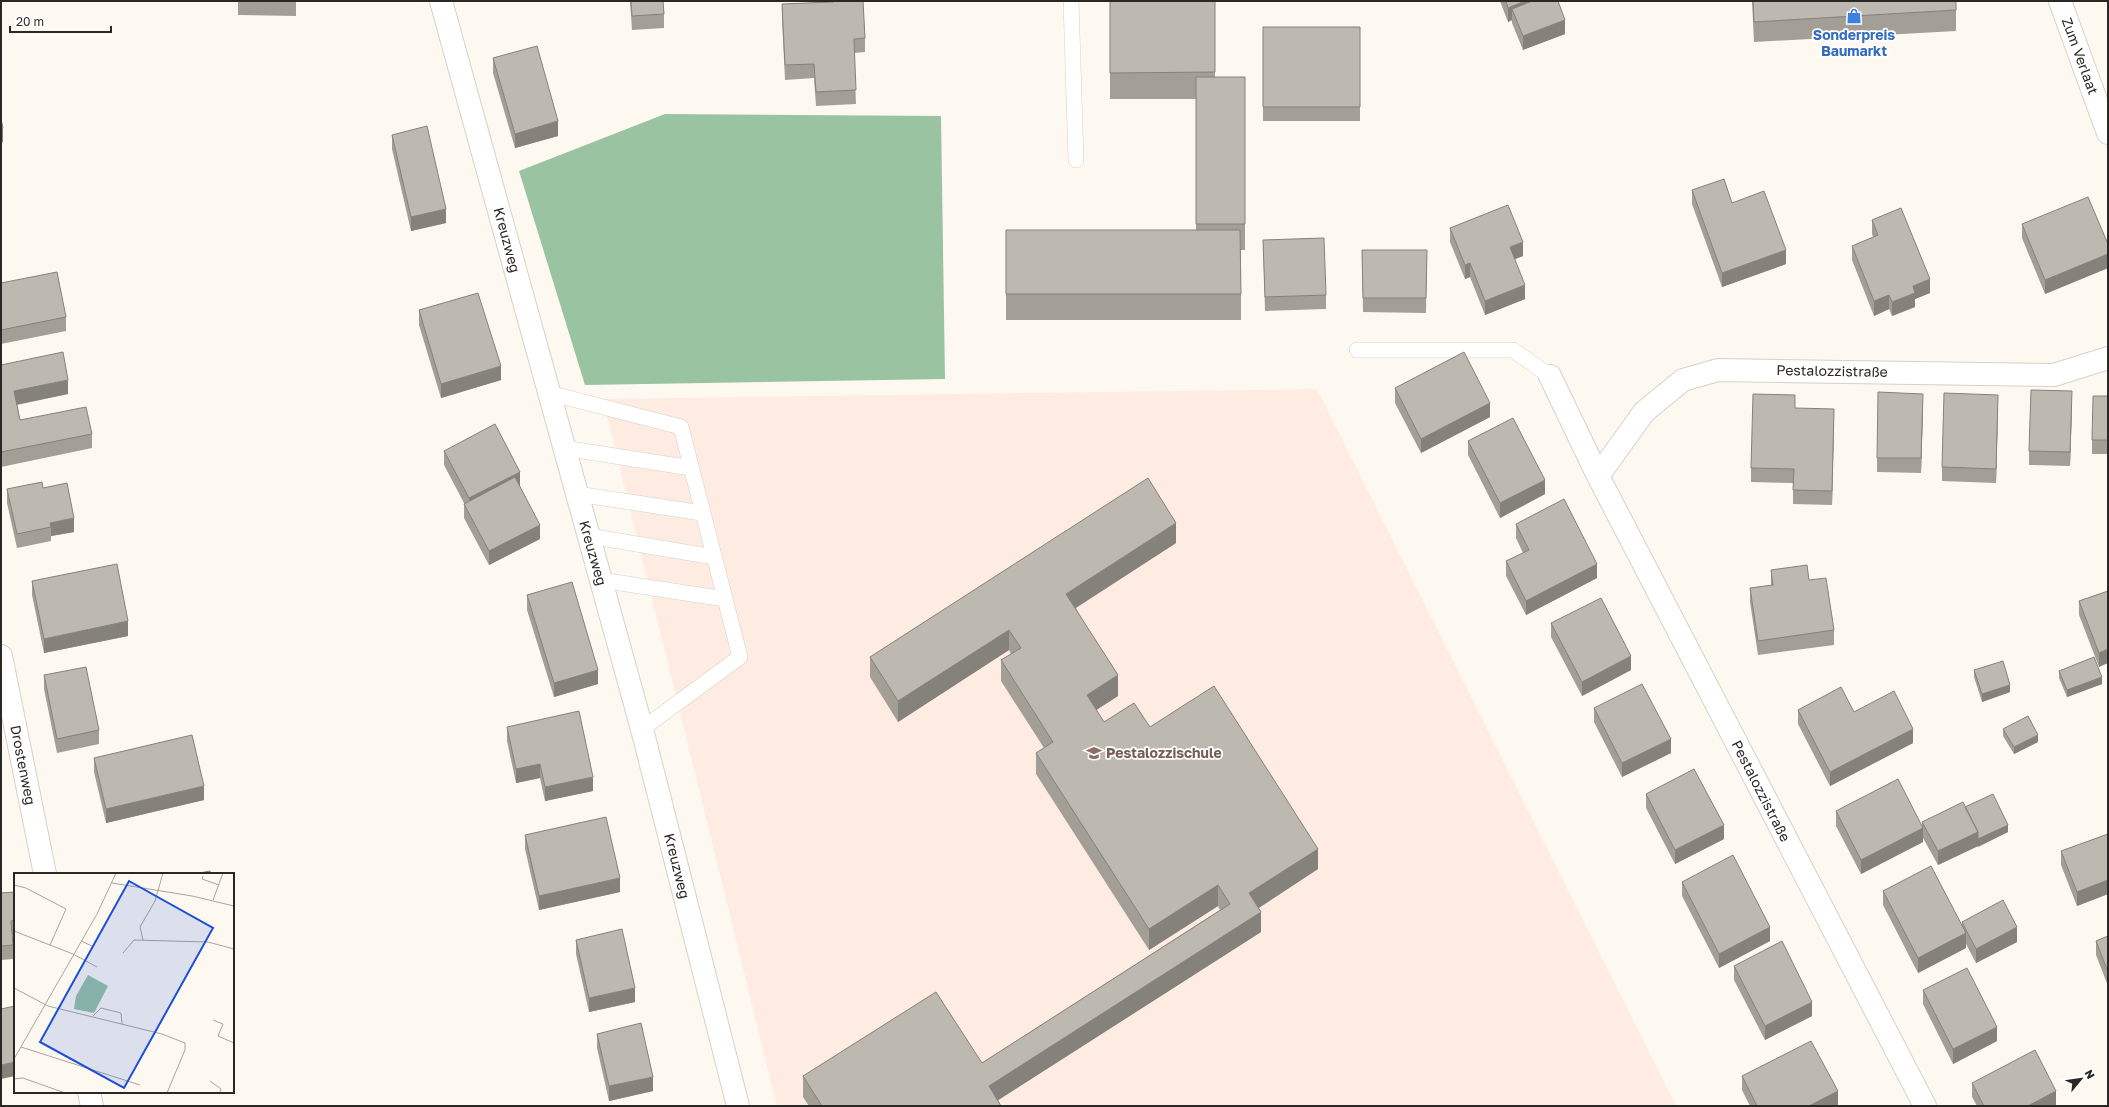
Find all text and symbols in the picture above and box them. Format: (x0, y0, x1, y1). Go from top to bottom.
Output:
shop icon: Sonderpreis Baumarkt (1845, 7, 1863, 25)
scale bar (10, 8, 111, 34)
text: 20 m (16, 14, 44, 29)
street label: Zum Verlaat (2059, 15, 2102, 97)
place label: Sonderpreis Baumarkt (1813, 26, 1895, 59)
street label: Kreuzweg (491, 205, 524, 274)
street label: Pestalozzistraße (1776, 361, 1888, 380)
street label: Kreuzweg (576, 518, 611, 587)
street label: Drostenweg (7, 723, 40, 806)
street label: Pestalozzistraße (1729, 737, 1794, 844)
school or university icon: Pestalozzischule (1085, 744, 1103, 762)
place label: Pestalozzischule (1106, 744, 1222, 761)
street label: Kreuzweg (661, 831, 694, 900)
inset map (14, 873, 234, 1093)
north arrow (2061, 1059, 2101, 1099)
text: N (2082, 1067, 2098, 1081)

